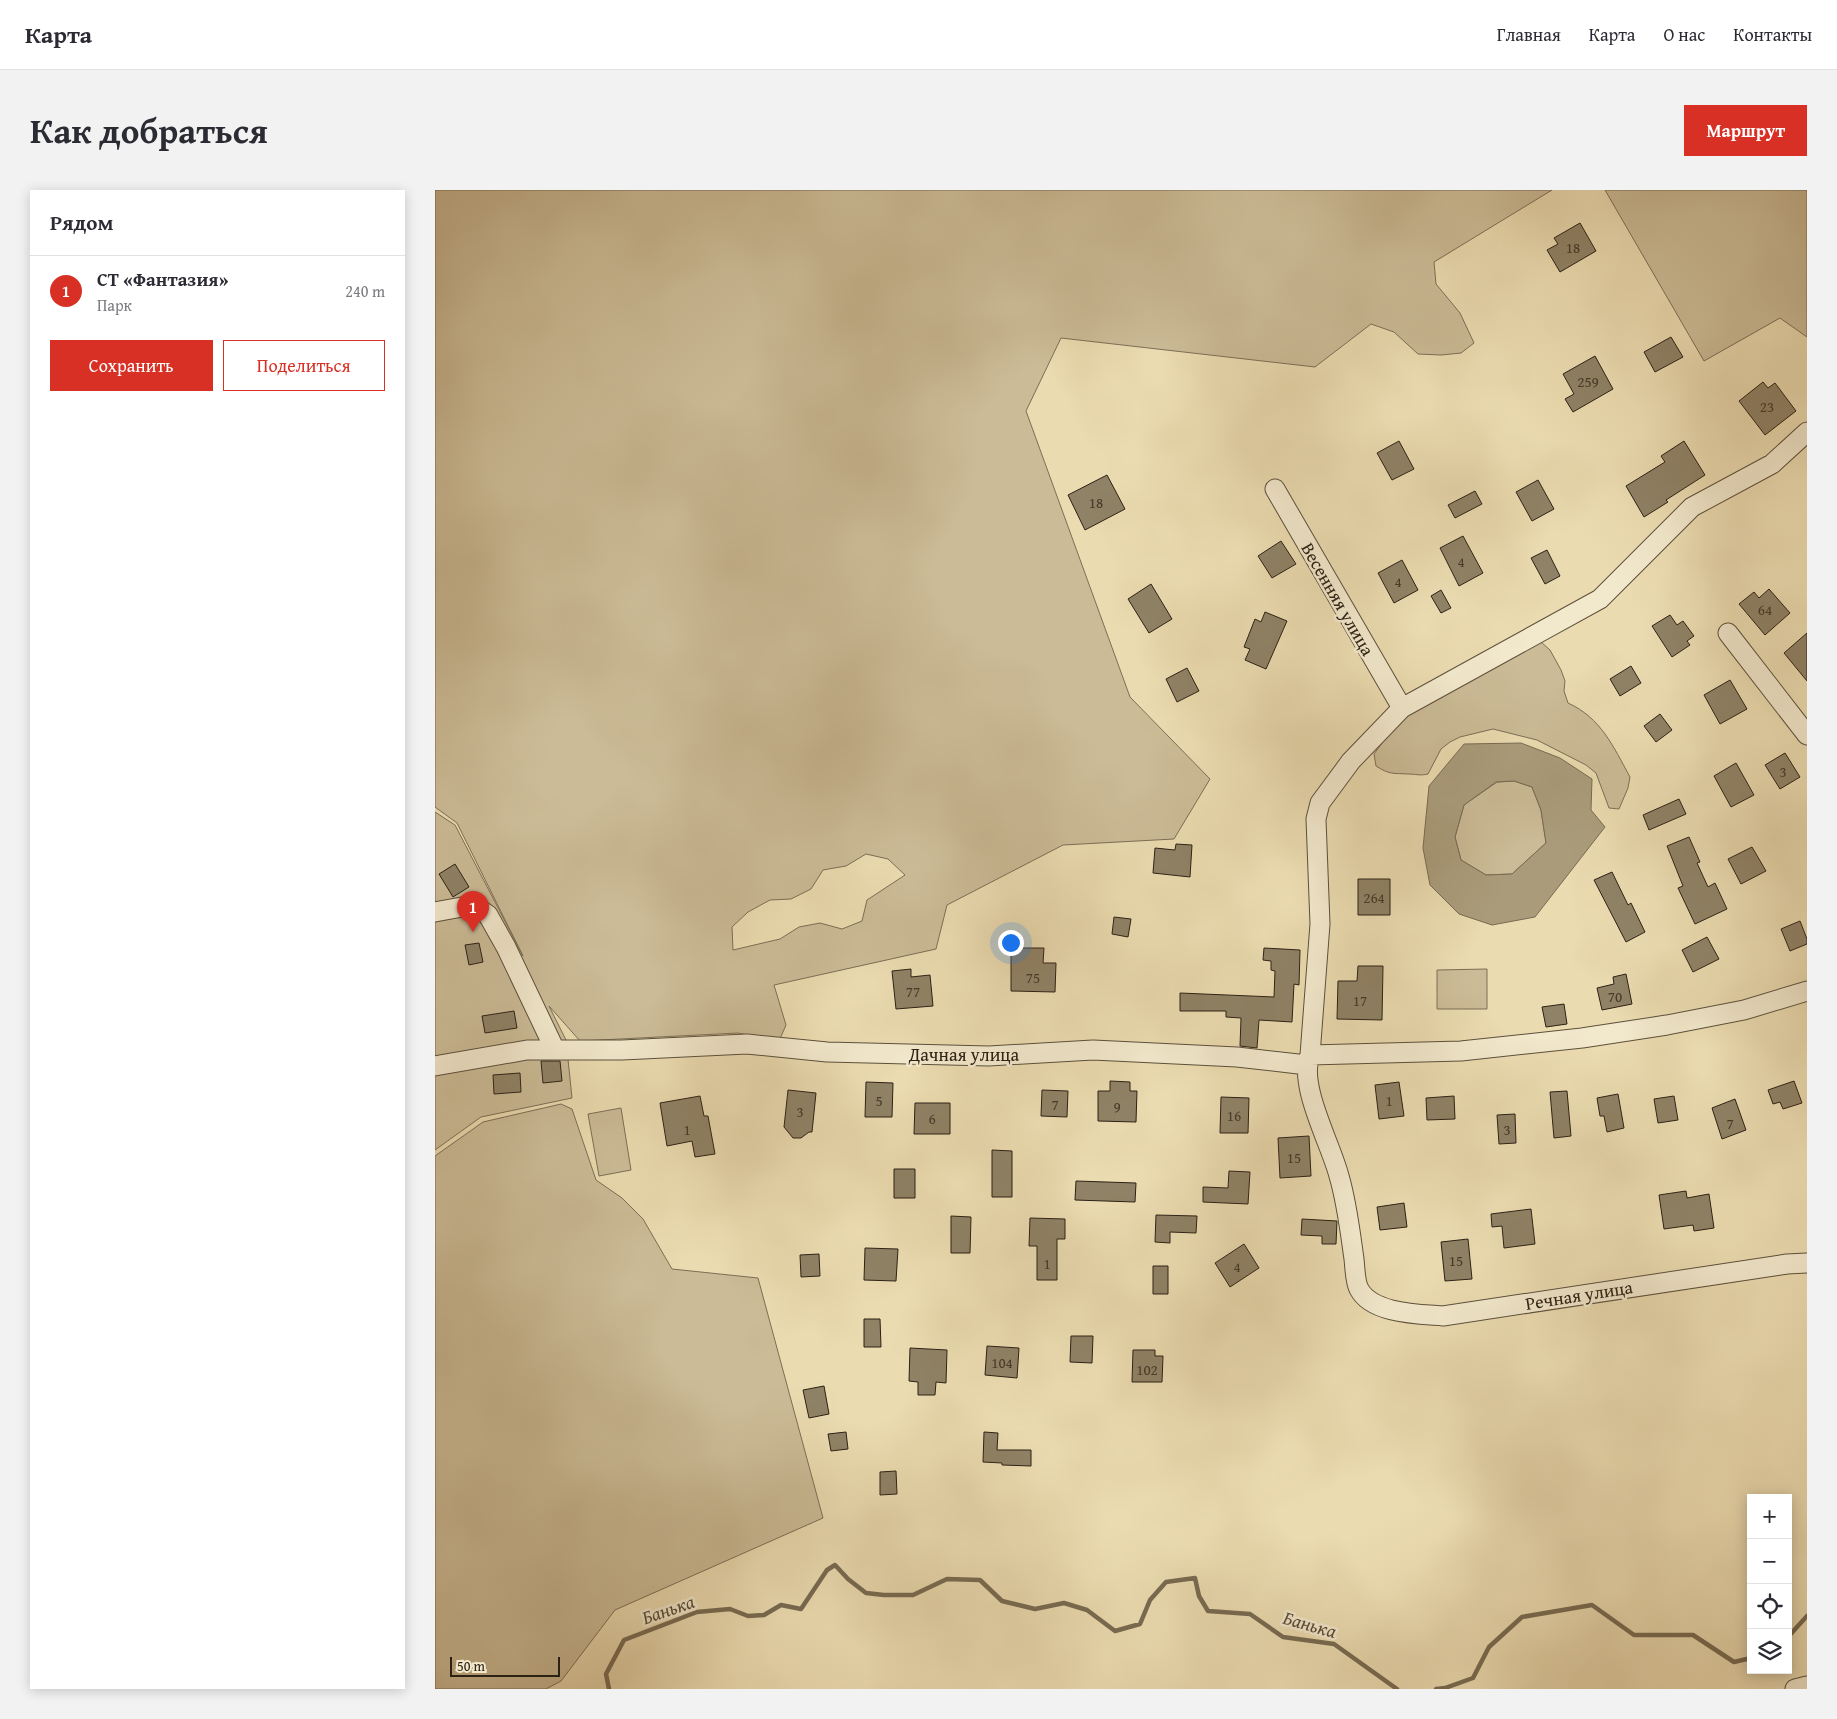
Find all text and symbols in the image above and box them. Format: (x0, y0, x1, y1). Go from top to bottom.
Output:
text: Карта (25, 17, 92, 52)
text: Главная (1497, 21, 1561, 48)
text: Карта (1589, 21, 1635, 48)
text: О нас (1663, 21, 1705, 48)
text: Контакты (1733, 21, 1812, 48)
text: Как добраться (30, 105, 268, 156)
button: Маршрут (1684, 105, 1807, 156)
text: Рядом (50, 207, 113, 238)
house number: 18 (1566, 237, 1580, 258)
text: СТ «Фантазия» (97, 265, 228, 293)
text: 1 (62, 279, 70, 303)
text: 240 m (345, 279, 385, 303)
text: Парк (97, 293, 132, 317)
button: Сохранить (50, 340, 213, 391)
button: Поделиться (223, 340, 385, 391)
house number: 259 (1577, 371, 1599, 392)
house number: 23 (1760, 396, 1774, 417)
house number: 18 (1089, 492, 1103, 513)
street label: Весенняя улица (1295, 537, 1382, 661)
house number: 4 (1457, 551, 1465, 572)
house number: 4 (1394, 571, 1402, 592)
house number: 64 (1758, 599, 1772, 620)
house number: 3 (1779, 761, 1787, 782)
house number: 264 (1363, 887, 1385, 908)
pin: 1 (457, 891, 489, 932)
your location (998, 930, 1024, 956)
house number: 75 (1026, 967, 1040, 988)
house number: 77 (906, 981, 920, 1002)
house number: 70 (1608, 986, 1622, 1007)
house number: 17 (1353, 990, 1367, 1011)
street label: Дачная улица (908, 1041, 1020, 1068)
house number: 5 (875, 1090, 883, 1111)
house number: 1 (1385, 1090, 1393, 1111)
house number: 7 (1051, 1094, 1059, 1115)
house number: 9 (1113, 1096, 1121, 1117)
house number: 3 (796, 1101, 804, 1122)
house number: 16 (1227, 1105, 1241, 1126)
house number: 6 (928, 1108, 936, 1129)
house number: 7 (1726, 1113, 1734, 1134)
house number: 1 (683, 1119, 691, 1140)
house number: 3 (1503, 1119, 1511, 1140)
house number: 15 (1287, 1147, 1301, 1168)
house number: 15 (1449, 1250, 1463, 1271)
house number: 1 (1043, 1253, 1051, 1274)
house number: 4 (1233, 1256, 1241, 1277)
street label: Речная улица (1523, 1273, 1635, 1317)
house number: 104 (991, 1352, 1013, 1373)
house number: 102 (1136, 1359, 1158, 1380)
map controls (1747, 1494, 1792, 1674)
button: + (1747, 1494, 1792, 1539)
button: − (1747, 1539, 1792, 1584)
button: locate (1747, 1584, 1792, 1629)
water label: Банька (638, 1587, 698, 1631)
water label: Банька (1280, 1603, 1340, 1645)
button: layers (1747, 1629, 1792, 1674)
scale bar (450, 1654, 560, 1677)
text: 50 m (457, 1656, 485, 1676)

